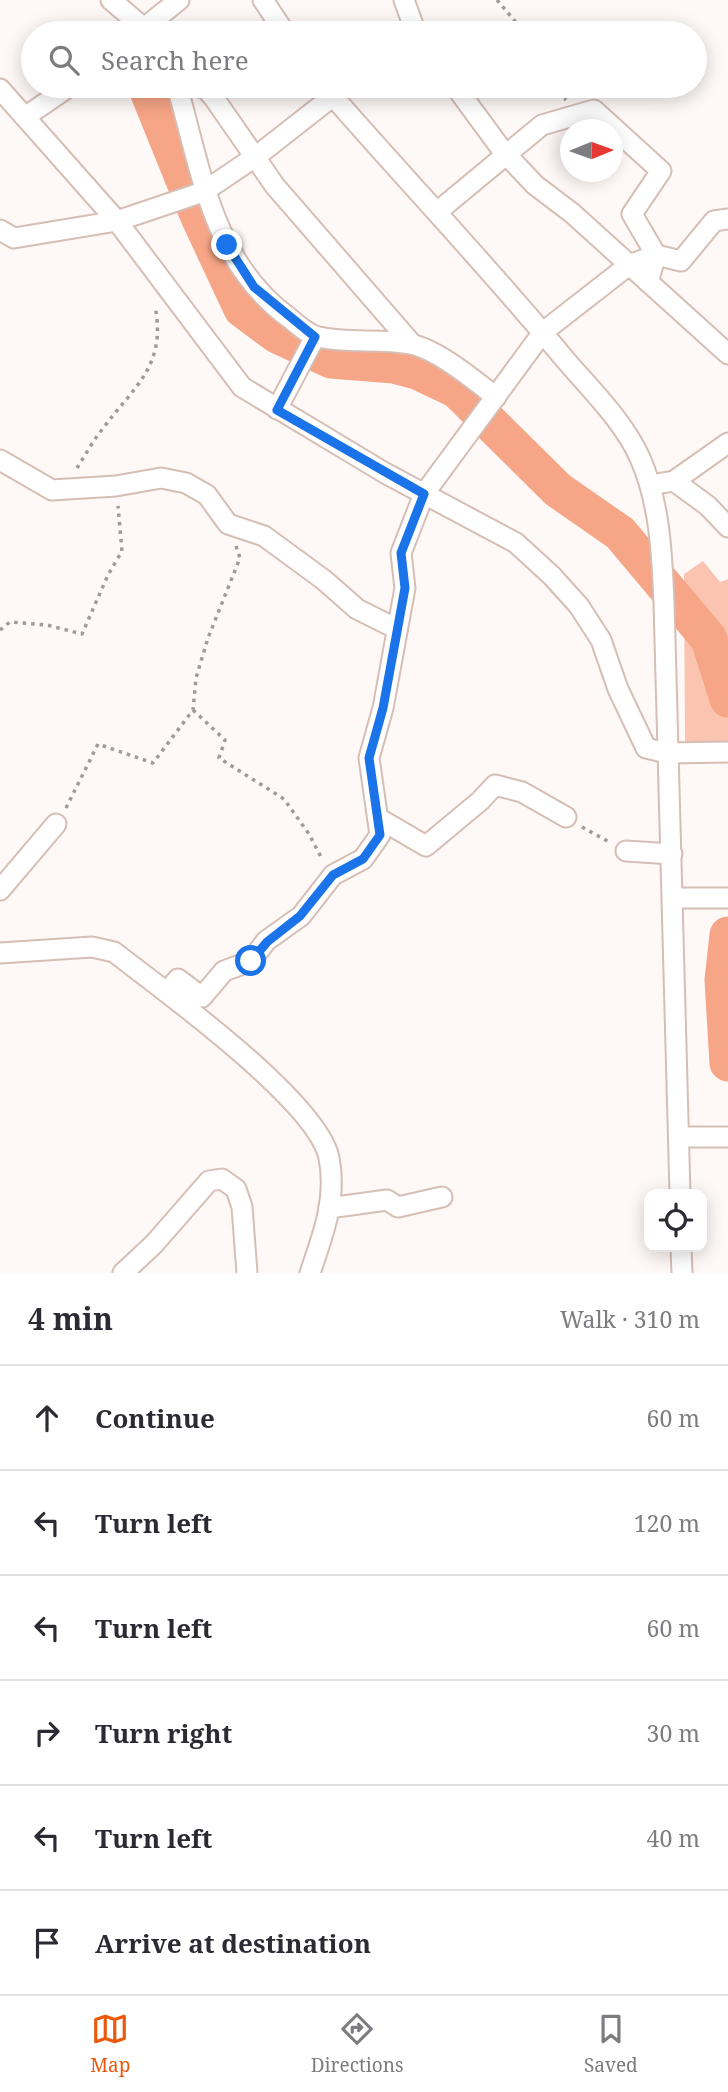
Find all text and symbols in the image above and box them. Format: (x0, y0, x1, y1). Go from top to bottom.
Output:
search box (21, 21, 707, 98)
icon: search (45, 41, 83, 79)
text: Search here (101, 42, 249, 78)
north arrow (560, 119, 623, 182)
route end (211, 229, 242, 260)
route start (235, 945, 266, 976)
map controls (644, 1189, 707, 1252)
button: locate (644, 1189, 707, 1252)
text: 4 min (28, 1298, 113, 1339)
text: Walk · 310 m (560, 1303, 700, 1335)
icon: ahead (28, 1399, 66, 1437)
text: Continue (95, 1400, 215, 1436)
text: 60 m (647, 1402, 700, 1434)
icon: left (28, 1504, 66, 1542)
text: Turn left (95, 1505, 212, 1541)
text: 120 m (634, 1507, 700, 1539)
icon: left (28, 1609, 66, 1647)
text: Turn left (95, 1610, 212, 1646)
text: 60 m (647, 1612, 700, 1644)
icon: right (28, 1714, 66, 1752)
text: Turn right (95, 1715, 232, 1751)
text: 30 m (647, 1717, 700, 1749)
icon: left (28, 1819, 66, 1857)
text: Turn left (95, 1820, 212, 1856)
text: 40 m (647, 1822, 700, 1854)
icon: arrive (28, 1924, 66, 1962)
text: Arrive at destination (95, 1925, 371, 1961)
tab: Map (90, 2010, 130, 2078)
tab: Directions (311, 2010, 404, 2078)
tab: Saved (584, 2010, 638, 2078)

